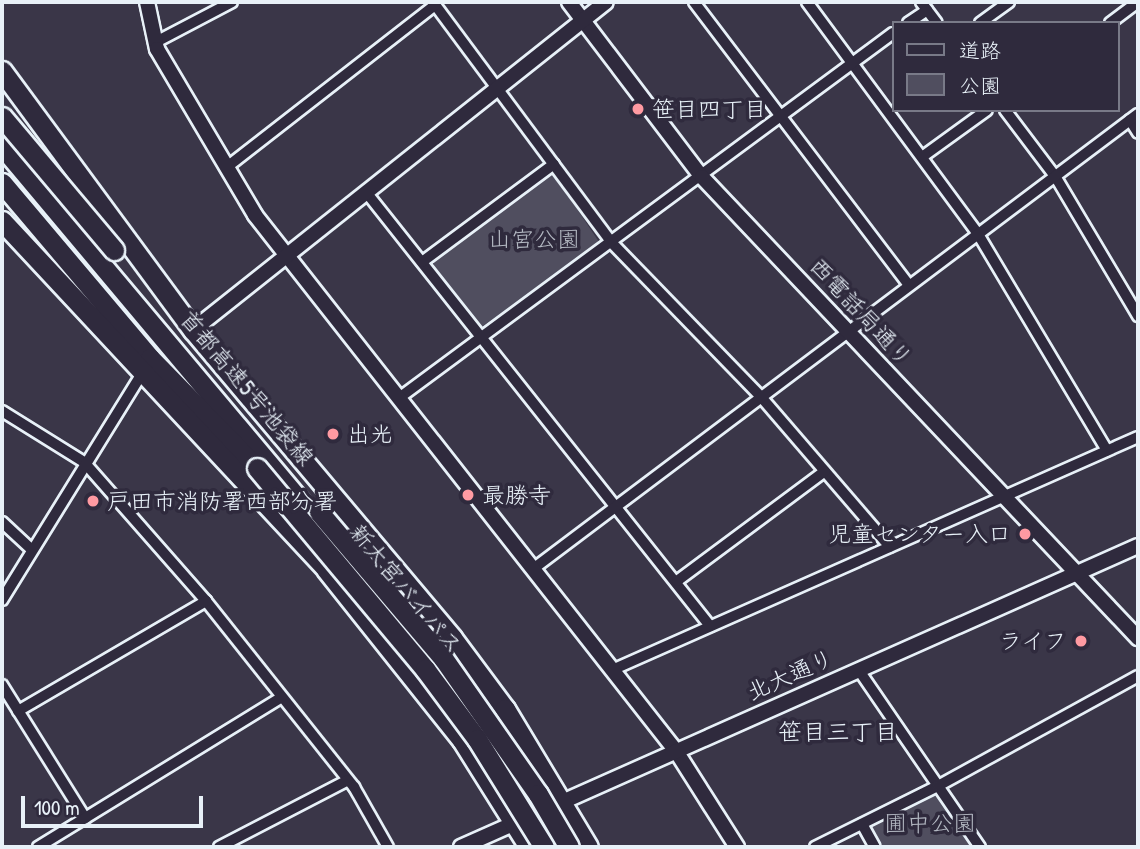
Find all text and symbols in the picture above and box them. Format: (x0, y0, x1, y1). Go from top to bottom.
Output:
legend (892, 21, 1119, 112)
text: 道路 (959, 36, 1001, 65)
text: 公園 (959, 71, 1001, 100)
place label: 笹目四丁目 (652, 95, 767, 123)
marker: 笹目四丁目 (630, 101, 646, 117)
park label: 山宮公園 (488, 225, 580, 253)
street label: 西電話局通り (804, 252, 918, 372)
street label: 首都高速5号池袋線 (174, 305, 320, 471)
place label: 出光 (347, 420, 393, 448)
marker: 出光 (325, 426, 341, 442)
place label: 最勝寺 (482, 481, 551, 509)
place label: 戸田市消防署西部分署 (107, 487, 337, 515)
marker: 最勝寺 (460, 487, 476, 503)
marker: 戸田市消防署西部分署 (85, 493, 101, 509)
street label: 新大宮バイパス (344, 518, 468, 660)
place label: 児童センター入口 (827, 520, 1011, 548)
marker: 児童センター入口 (1017, 526, 1033, 542)
place label: ライフ (998, 627, 1067, 655)
marker: ライフ (1073, 633, 1089, 649)
street label: 北大通り (742, 644, 838, 706)
district label: 笹目三丁目 (778, 718, 898, 746)
scale bar (24, 782, 206, 826)
text: 100 m (34, 793, 80, 822)
park label: 圃中公園 (884, 809, 976, 837)

